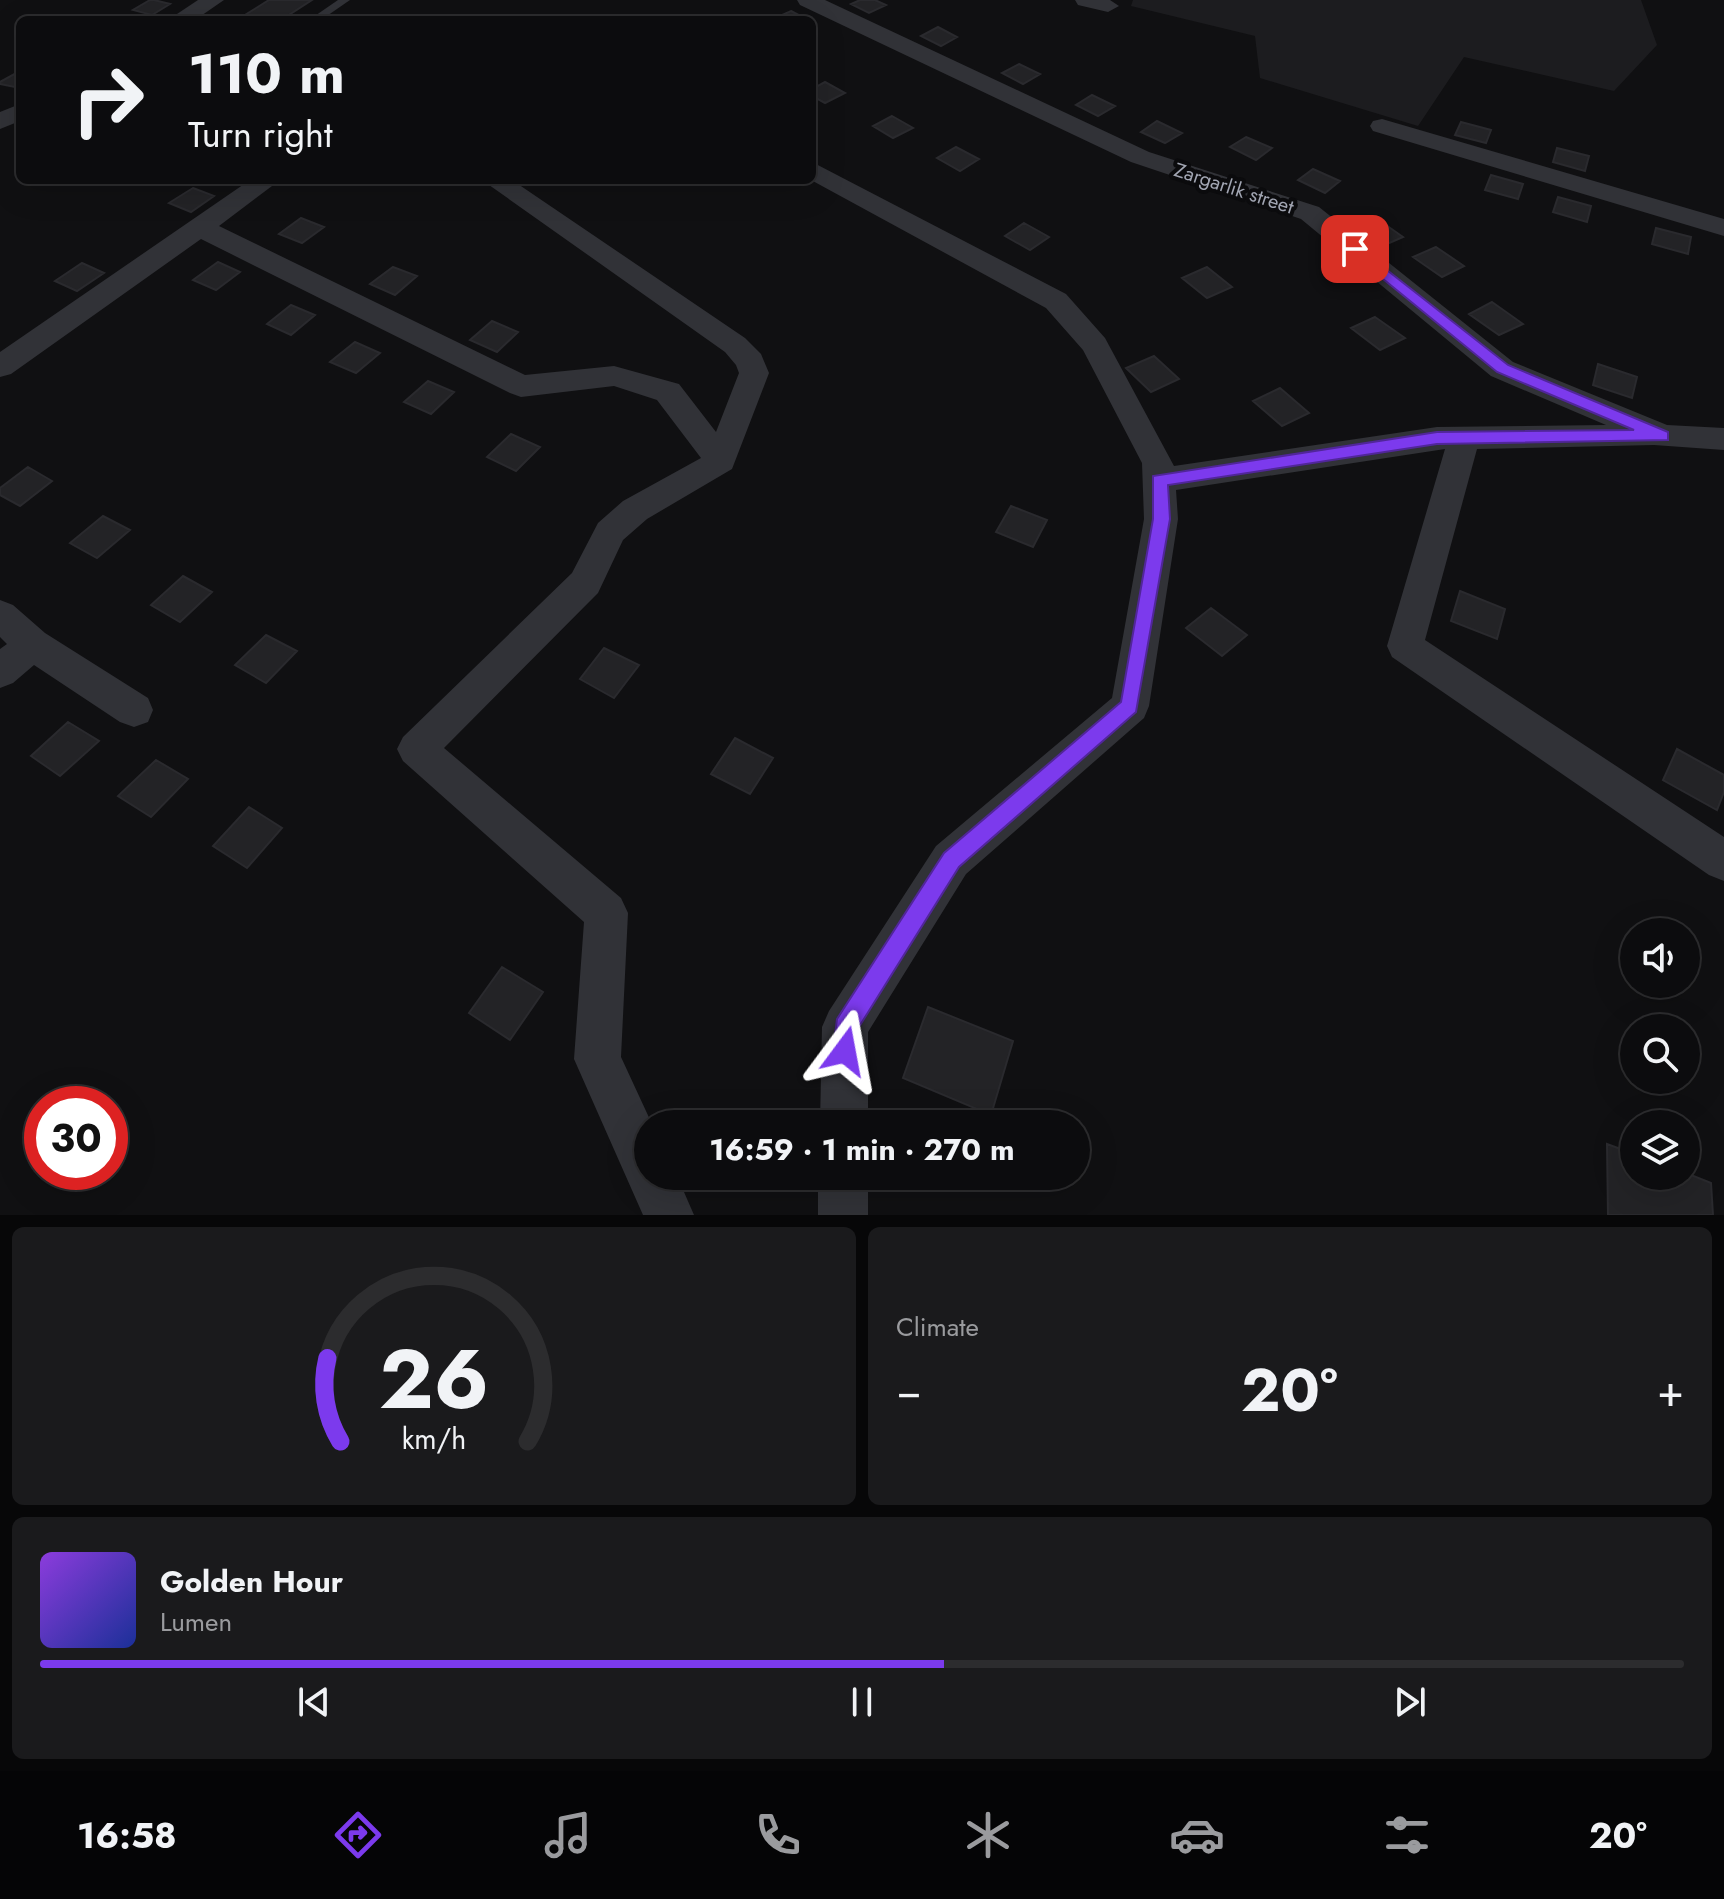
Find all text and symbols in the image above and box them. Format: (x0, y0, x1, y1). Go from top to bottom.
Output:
text: 110 m (188, 33, 345, 114)
icon: right (56, 48, 160, 152)
text: Turn right (188, 108, 333, 160)
street label: Zargarlik street (1170, 155, 1298, 222)
pin (1321, 215, 1389, 283)
icon: arrive (1333, 227, 1377, 271)
map controls (1620, 918, 1700, 1190)
button: sound (1620, 918, 1700, 998)
position arrow (803, 1009, 887, 1093)
button: search (1620, 1014, 1700, 1094)
speed limit sign: 30 (24, 1086, 128, 1190)
button: layers (1620, 1110, 1700, 1190)
text: 16:59 · 1 min · 270 m (709, 1128, 1015, 1171)
text: Climate (896, 1308, 979, 1346)
text: 26 (379, 1319, 489, 1439)
text: 20° (1241, 1347, 1338, 1434)
text: − (896, 1359, 922, 1423)
text: + (1657, 1359, 1684, 1423)
text: km/h (402, 1418, 466, 1460)
text: Golden Hour (160, 1560, 343, 1603)
text: Lumen (160, 1603, 232, 1641)
icon: previous (292, 1680, 336, 1724)
icon: pause (840, 1680, 884, 1724)
icon: next (1388, 1680, 1432, 1724)
icon: directions (330, 1807, 386, 1863)
icon: music (540, 1807, 596, 1863)
icon: phone (750, 1807, 806, 1863)
icon: climate (960, 1807, 1016, 1863)
icon: car (1169, 1807, 1225, 1863)
icon: filters (1379, 1807, 1435, 1863)
text: 16:58 (77, 1809, 177, 1861)
text: 20° (1589, 1809, 1647, 1861)

